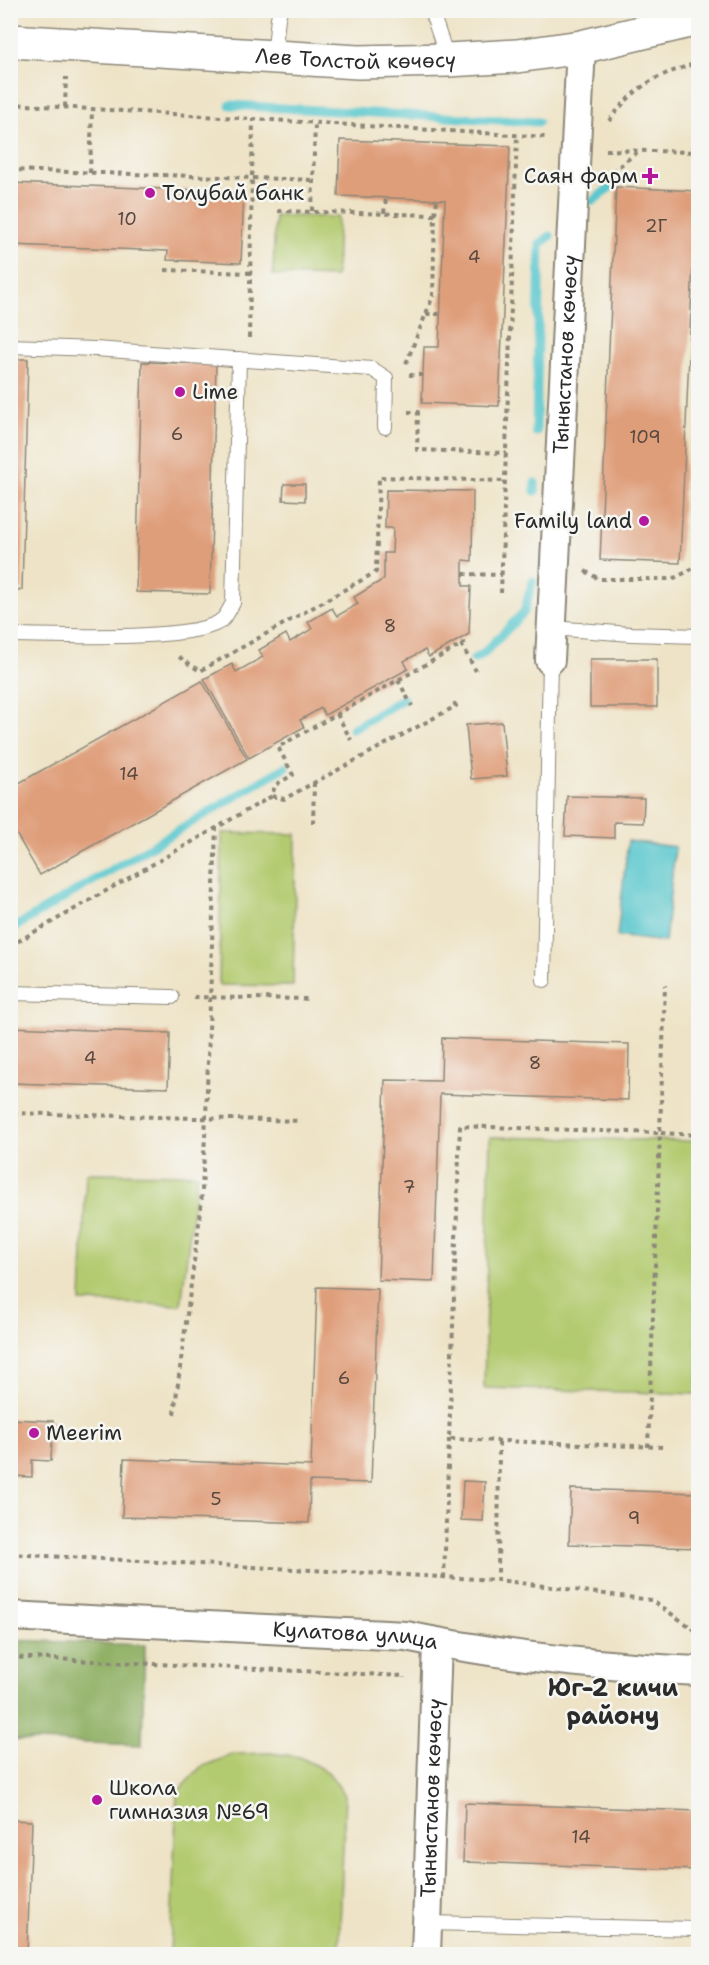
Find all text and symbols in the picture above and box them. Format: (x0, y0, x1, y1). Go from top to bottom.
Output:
street label: Лев Толстой көчөсү (254, 42, 457, 76)
place label: Саян фарм (524, 162, 638, 190)
marker: Саян фарм (643, 169, 657, 183)
place label: Толубай банк (162, 179, 304, 207)
marker: Толубай банк (143, 186, 157, 200)
house number: 10 (117, 207, 137, 231)
house number: 2Г (645, 214, 668, 238)
house number: 4 (468, 245, 480, 269)
street label: Тыныстанов көчөсү (546, 254, 584, 455)
place label: Lime (192, 378, 239, 406)
marker: Lime (173, 385, 187, 399)
house number: 6 (171, 422, 183, 446)
house number: 109 (629, 425, 661, 449)
place label: Family land (514, 507, 632, 535)
marker: Family land (637, 514, 651, 528)
house number: 8 (384, 614, 396, 638)
house number: 14 (119, 762, 139, 786)
house number: 4 (84, 1046, 96, 1070)
house number: 8 (529, 1051, 541, 1075)
house number: 7 (403, 1175, 415, 1199)
house number: 6 (338, 1366, 350, 1390)
place label: Meerim (46, 1419, 122, 1447)
marker: Meerim (27, 1426, 41, 1440)
house number: 5 (210, 1487, 222, 1511)
house number: 9 (628, 1506, 640, 1530)
street label: Кулатова улица (272, 1615, 441, 1656)
district label: Юг-2 кичи району (548, 1672, 678, 1732)
street label: Тыныстанов көчөсү (414, 1698, 449, 1898)
place label: Школа гимназия №69 (109, 1774, 269, 1826)
marker: Школа гимназия №69 (90, 1793, 104, 1807)
house number: 14 (571, 1825, 591, 1849)

